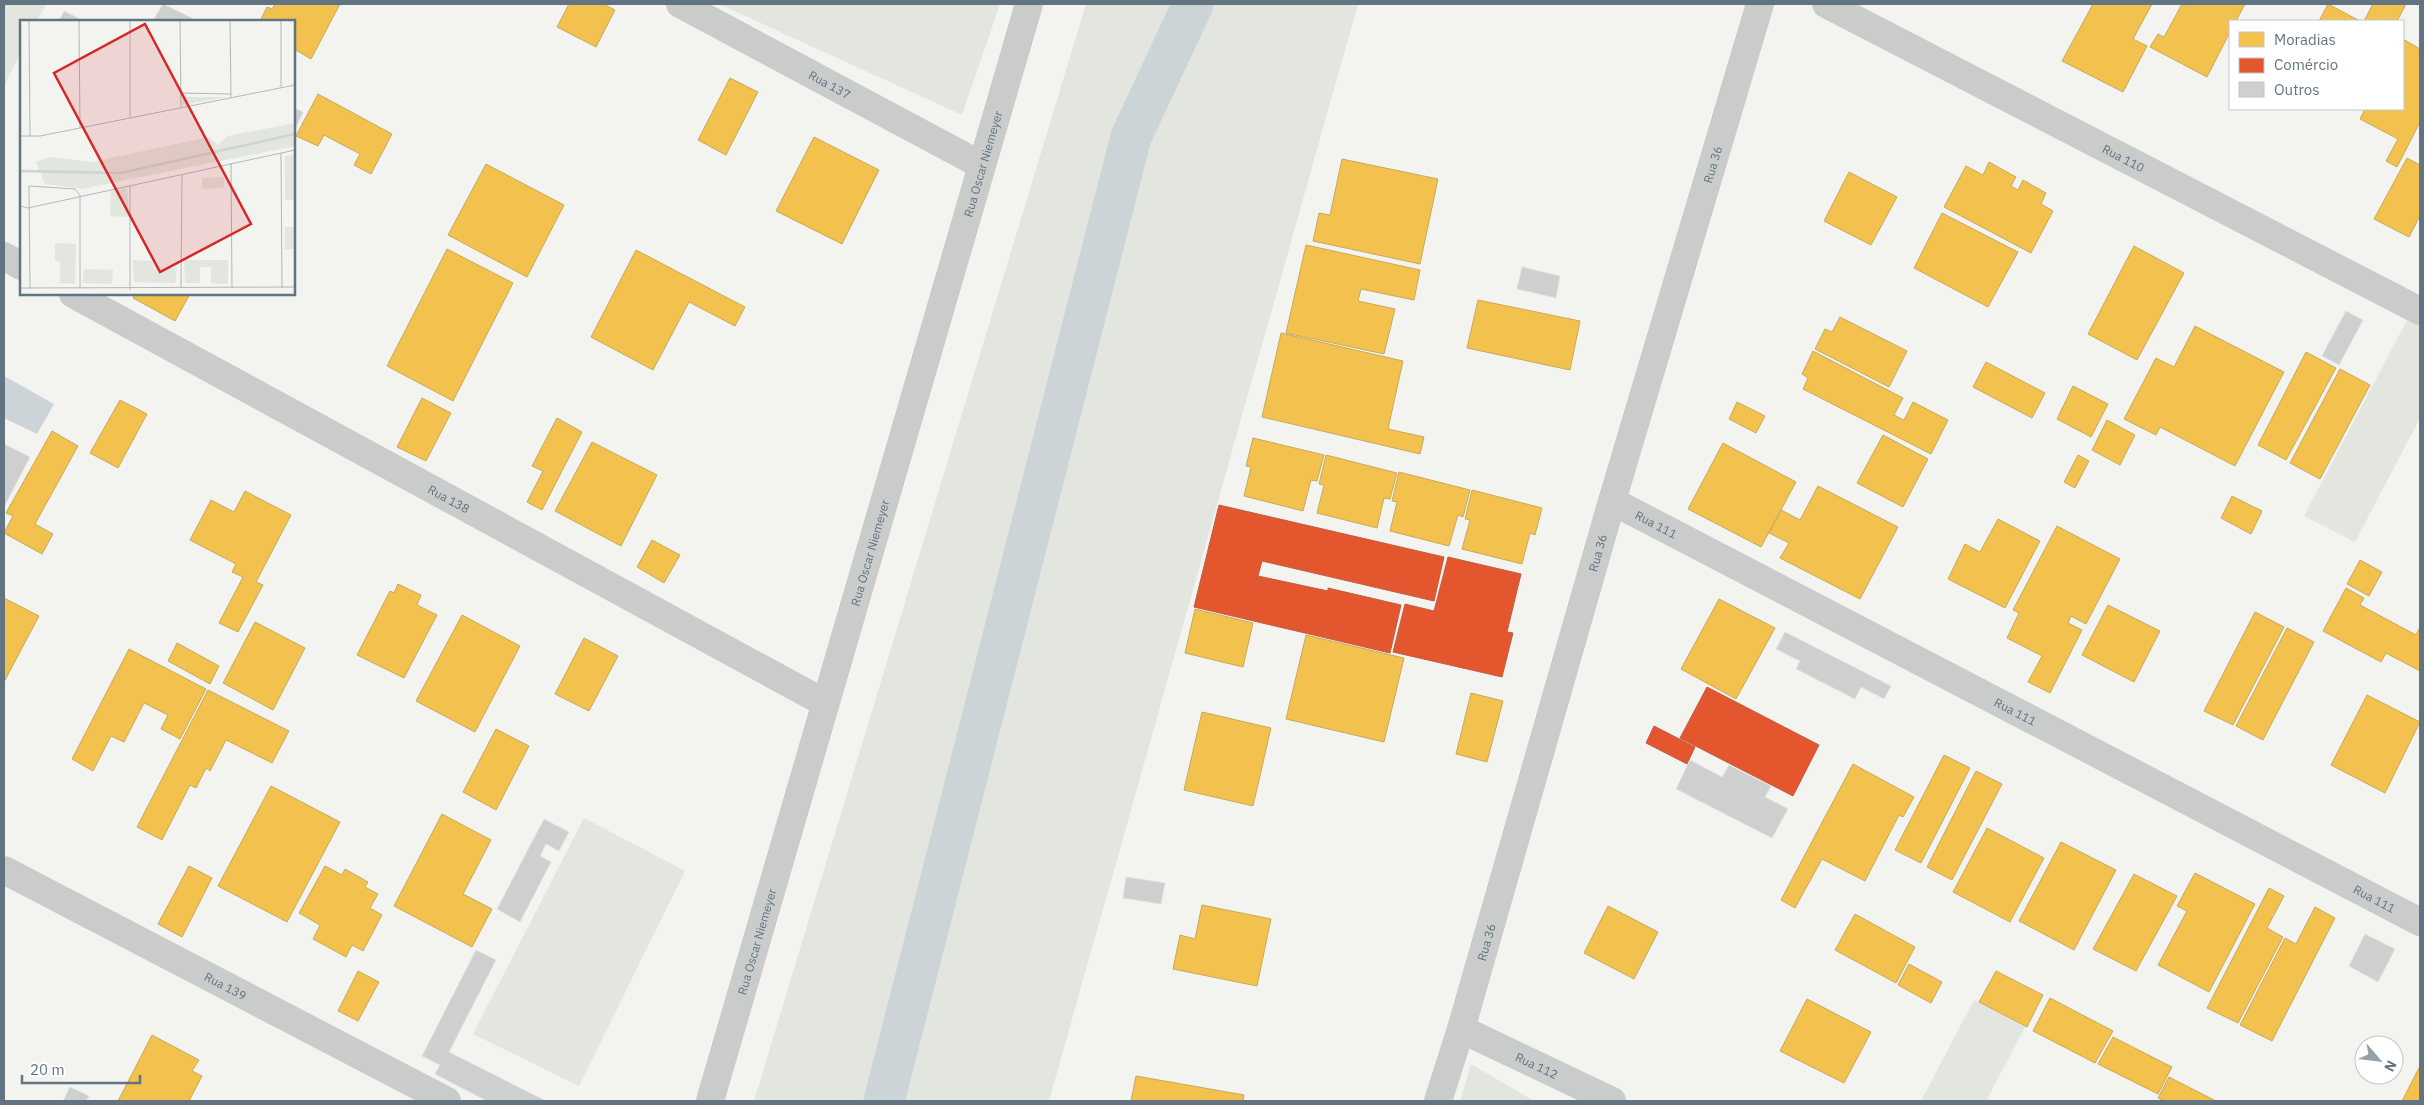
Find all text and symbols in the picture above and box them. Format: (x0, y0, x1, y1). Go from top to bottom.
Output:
inset map (20, 20, 295, 295)
legend (2229, 20, 2404, 110)
text: Moradias (2274, 30, 2336, 49)
text: Comércio (2274, 55, 2338, 74)
street label: Rua 137 (806, 67, 853, 101)
text: Outros (2274, 80, 2320, 99)
street label: Rua Oscar Niemeyer (960, 108, 1005, 219)
street label: Rua 110 (2100, 141, 2147, 175)
street label: Rua 36 (1700, 144, 1725, 185)
street label: Rua 138 (425, 481, 473, 516)
street label: Rua Oscar Niemeyer (847, 497, 892, 608)
street label: Rua 111 (1633, 507, 1680, 541)
street label: Rua 36 (1585, 532, 1610, 573)
street label: Rua 111 (1992, 694, 2039, 728)
street label: Rua 111 (2351, 881, 2398, 916)
street label: Rua Oscar Niemeyer (734, 886, 779, 996)
street label: Rua 36 (1473, 922, 1498, 962)
street label: Rua 139 (202, 968, 249, 1003)
north arrow (2354, 1035, 2404, 1085)
street label: Rua 112 (1513, 1049, 1561, 1082)
scale bar (22, 1052, 140, 1084)
text: N (2380, 1057, 2401, 1075)
text: 20 m (30, 1060, 65, 1079)

